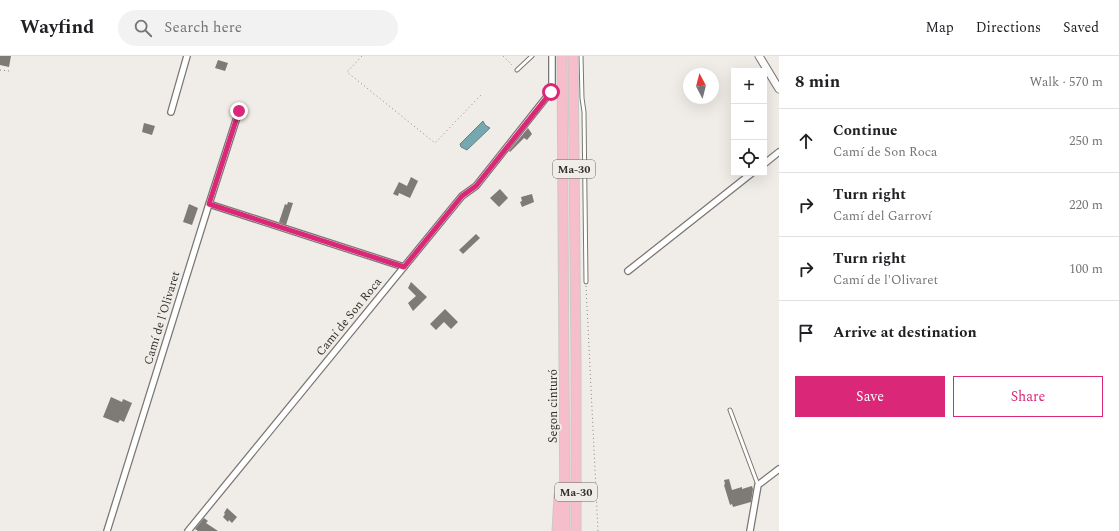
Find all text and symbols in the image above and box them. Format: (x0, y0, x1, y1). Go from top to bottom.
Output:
search box (118, 10, 398, 46)
text: Wayfind (20, 13, 94, 42)
text: Search here (164, 16, 242, 39)
icon: search (132, 17, 154, 39)
text: Map (926, 17, 954, 38)
text: Directions (976, 17, 1041, 38)
text: Saved (1063, 17, 1099, 38)
north arrow (683, 68, 719, 104)
map controls (731, 68, 767, 176)
button: + (731, 68, 767, 104)
text: 8 min (795, 69, 840, 95)
text: Walk · 570 m (1029, 72, 1103, 92)
route start (542, 83, 560, 101)
route end (230, 102, 248, 120)
button: − (731, 104, 767, 140)
text: Continue (833, 119, 898, 142)
icon: ahead (795, 130, 817, 152)
text: 250 m (1069, 131, 1103, 151)
button: locate (731, 140, 767, 176)
text: Camí de Son Roca (833, 142, 937, 162)
road number: Ma-30 (553, 160, 595, 178)
text: Turn right (833, 183, 906, 206)
icon: right (795, 194, 817, 216)
text: 220 m (1069, 195, 1103, 215)
text: Camí del Garroví (833, 206, 932, 226)
text: Turn right (833, 247, 906, 270)
icon: right (795, 258, 817, 280)
text: 100 m (1069, 259, 1103, 279)
street label: Camí de l'Olivaret (139, 269, 185, 367)
text: Camí de l'Olivaret (833, 270, 938, 290)
street label: Camí de Son Roca (311, 274, 387, 360)
text: Arrive at destination (833, 321, 977, 344)
icon: arrive (795, 322, 817, 344)
street label: Segon cinturó (544, 369, 563, 443)
button: Save (795, 376, 945, 417)
button: Share (953, 376, 1103, 417)
road number: Ma-30 (555, 483, 597, 501)

